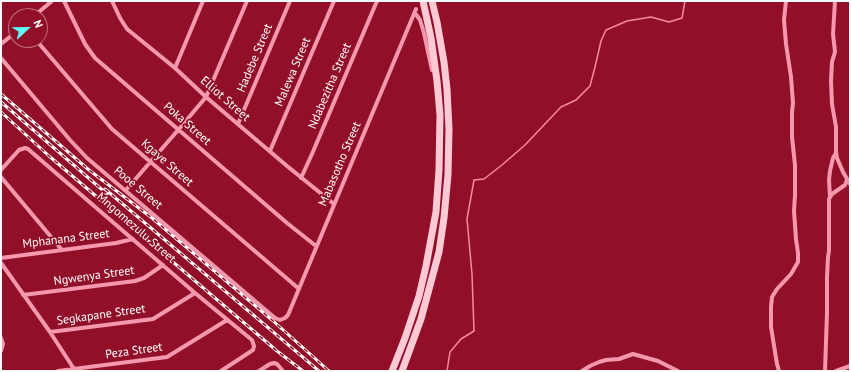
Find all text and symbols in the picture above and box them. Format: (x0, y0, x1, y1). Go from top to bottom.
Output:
north arrow (8, 8, 48, 48)
text: N (30, 18, 46, 30)
street label: Hadebe Street (234, 22, 276, 94)
street label: Malewa Street (272, 35, 314, 109)
street label: Ndabezitha Street (305, 41, 355, 131)
street label: Elliot Street (197, 74, 253, 124)
street label: Poka Street (160, 99, 214, 149)
street label: Mabasotho Street (316, 120, 364, 208)
street label: Kgaye Street (138, 136, 196, 190)
street label: Pooe Street (111, 163, 165, 213)
street label: Mngomezulu Street (93, 190, 179, 266)
street label: Mphanana Street (22, 227, 110, 251)
street label: Ngwenya Street (53, 263, 135, 289)
street label: Segkapane Street (56, 302, 146, 328)
street label: Peza Street (105, 340, 163, 362)

